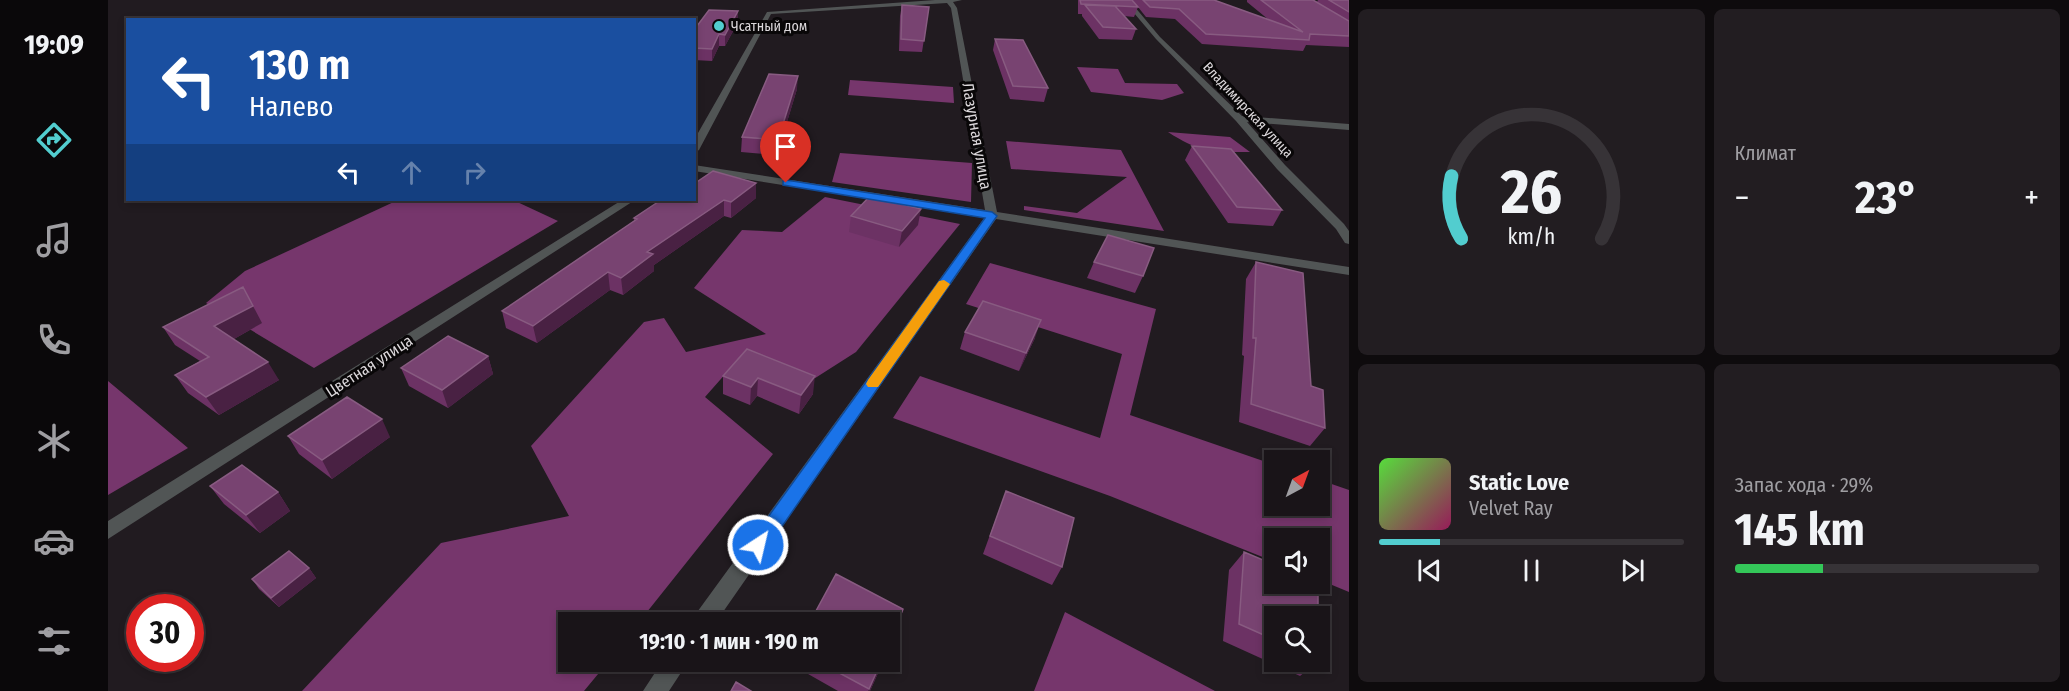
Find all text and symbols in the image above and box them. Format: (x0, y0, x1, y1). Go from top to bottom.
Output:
place label: Чсатный дом (731, 18, 807, 35)
marker: Чсатный дом (712, 19, 726, 33)
text: 19:09 (24, 29, 84, 61)
text: 130 m (249, 40, 350, 90)
icon: left (150, 42, 228, 120)
street label: Владимирская улица (1199, 59, 1297, 161)
street label: Лазурная улица (958, 81, 996, 191)
text: Налево (249, 91, 333, 123)
icon: directions (33, 119, 75, 161)
pin (760, 121, 811, 183)
icon: arrive (769, 130, 802, 163)
text: Климат (1735, 141, 1796, 165)
text: 26 (1499, 155, 1562, 230)
icon: left (332, 156, 365, 189)
icon: ahead (395, 156, 428, 189)
icon: right (458, 156, 491, 189)
text: 23° (1855, 171, 1918, 225)
text: − (1735, 178, 1749, 218)
text: + (2024, 178, 2039, 218)
icon: music (33, 219, 75, 261)
text: km/h (1507, 224, 1555, 250)
icon: phone (33, 319, 75, 361)
street label: Цветная улица (322, 331, 416, 401)
icon: climate (33, 420, 75, 462)
north arrow (1264, 450, 1330, 516)
map controls (1264, 450, 1330, 672)
text: Static Love (1469, 469, 1569, 496)
text: Запас хода · 29% (1735, 473, 1873, 497)
text: Velvet Ray (1469, 496, 1553, 520)
text: 145 km (1735, 503, 1865, 557)
position arrow (726, 513, 790, 577)
icon: car (33, 520, 75, 562)
button: sound (1264, 528, 1330, 594)
icon: previous (1413, 554, 1446, 587)
icon: pause (1515, 554, 1548, 587)
icon: next (1616, 554, 1649, 587)
speed limit sign: 30 (126, 594, 204, 672)
button: search (1264, 606, 1330, 672)
icon: filters (33, 620, 75, 662)
text: 19:10 · 1 мин · 190 m (639, 628, 819, 655)

